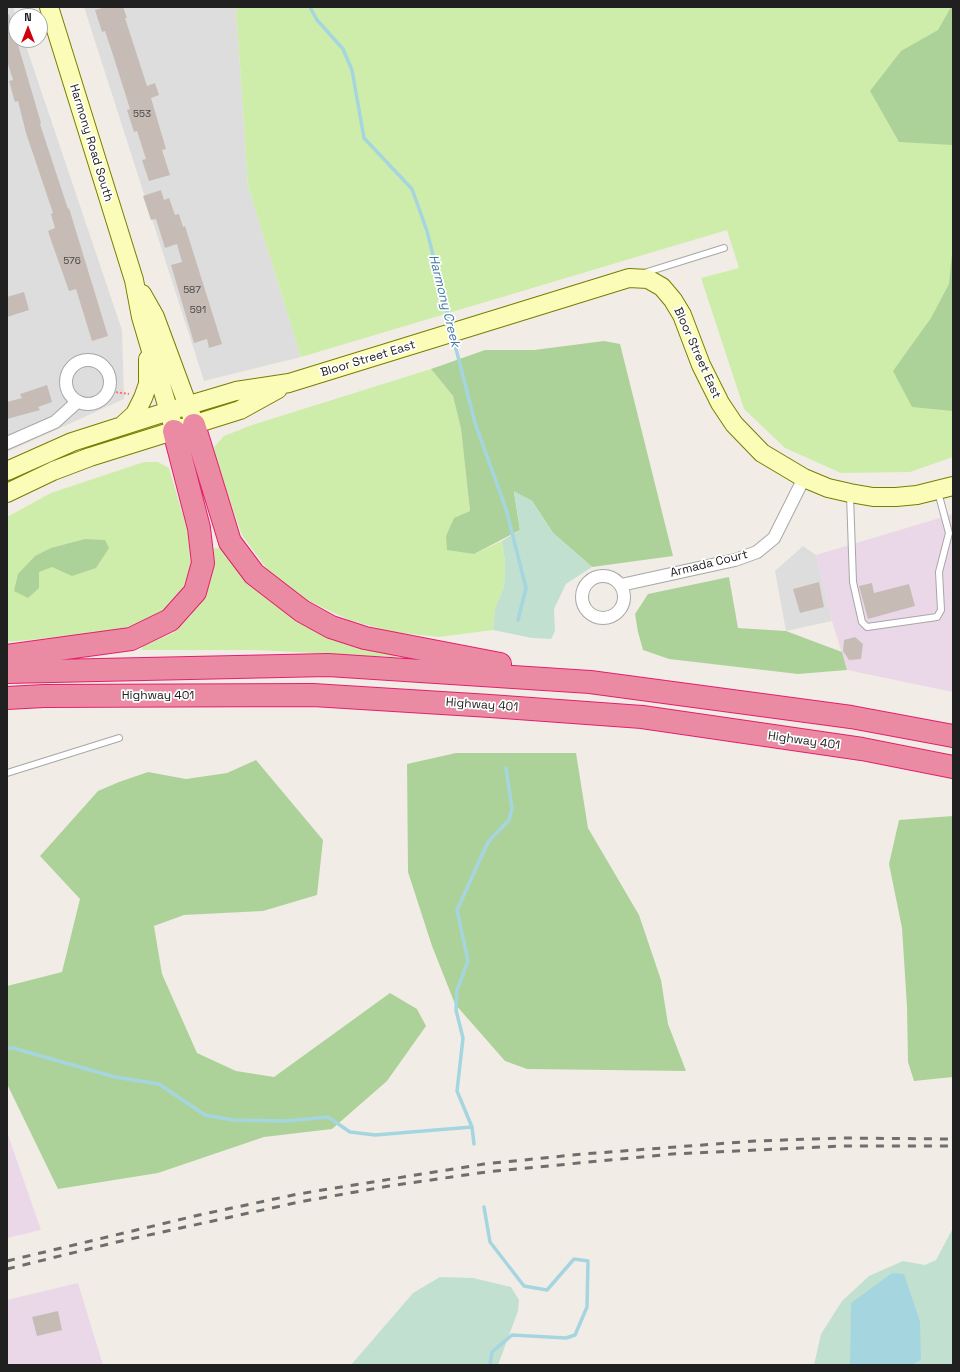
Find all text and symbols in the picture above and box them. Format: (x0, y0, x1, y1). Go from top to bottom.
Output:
north arrow (8, 8, 48, 48)
text: N (24, 10, 32, 24)
street label: Harmony Road South (66, 82, 116, 204)
house number: 553 (133, 108, 151, 120)
water label: Harmony Creek (425, 253, 463, 349)
house number: 576 (63, 255, 81, 267)
house number: 587 (183, 284, 201, 296)
house number: 591 (190, 304, 206, 316)
street label: Bloor Street East (670, 305, 724, 401)
street label: Bloor Street East (319, 338, 417, 380)
street label: Armada Court (669, 547, 749, 581)
street label: Highway 401 (122, 689, 194, 703)
street label: Highway 401 (445, 695, 519, 715)
street label: Highway 401 (767, 729, 841, 753)

